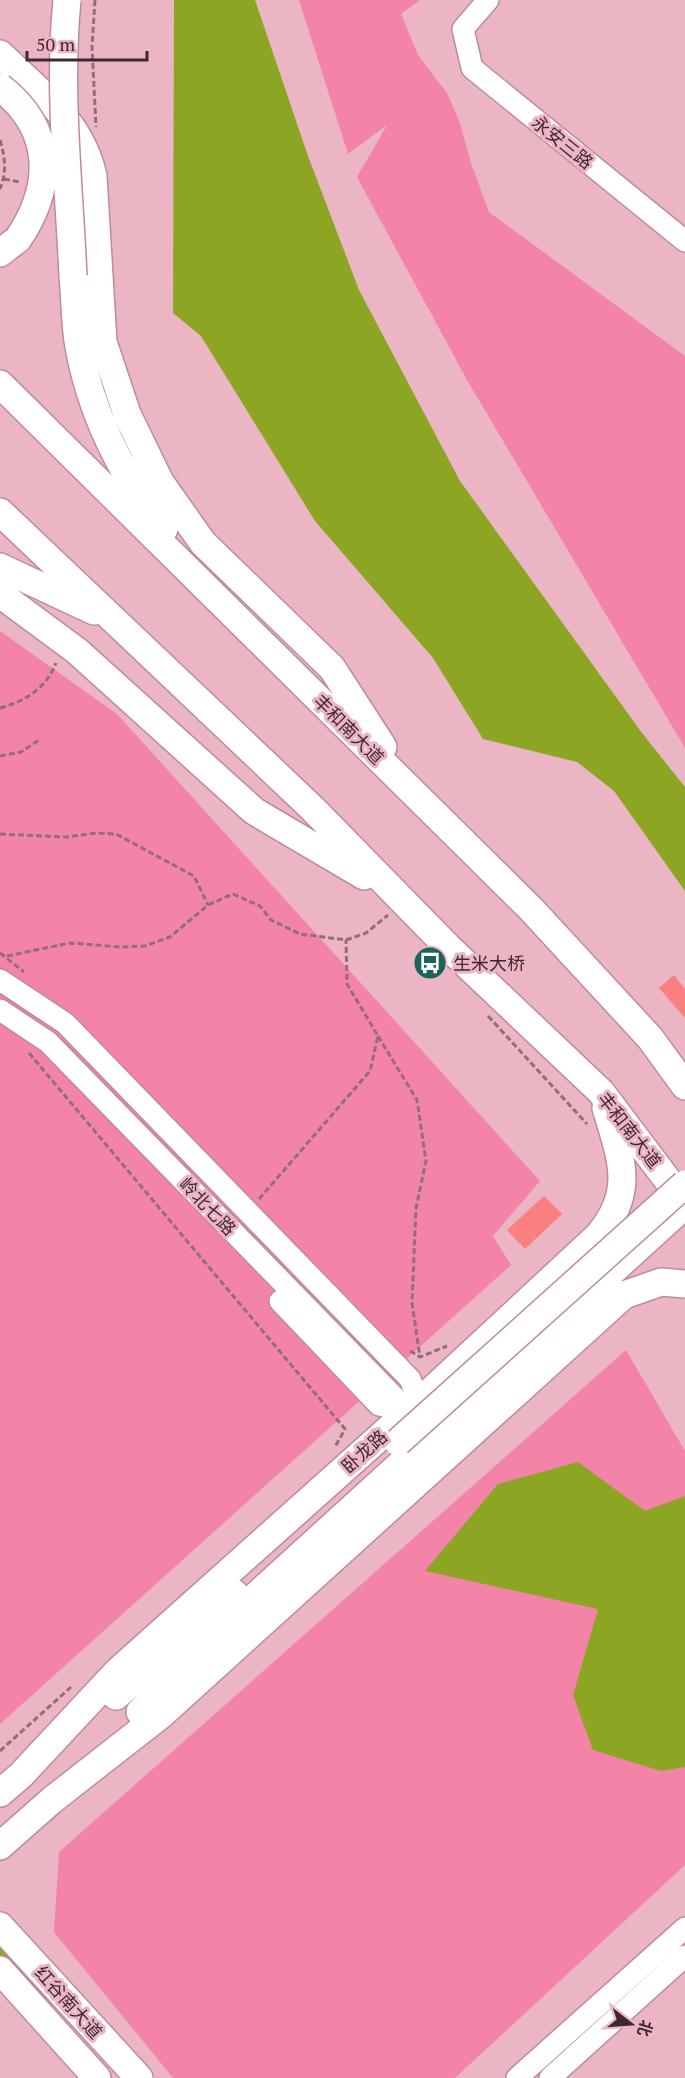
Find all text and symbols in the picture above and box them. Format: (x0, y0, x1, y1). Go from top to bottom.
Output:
scale bar (27, 24, 147, 62)
text: 50 m (36, 32, 76, 56)
street label: 永安三路 (527, 110, 599, 174)
street label: 丰和南大道 (309, 689, 389, 769)
bus stop icon: 生米大桥 (412, 945, 448, 981)
place label: 生米大桥 (453, 951, 525, 975)
street label: 丰和南大道 (593, 1087, 667, 1173)
street label: 岭北七路 (174, 1172, 242, 1240)
street label: 卧龙路 (336, 1424, 392, 1478)
street label: 红谷南大道 (30, 1961, 108, 2043)
north arrow (601, 1994, 661, 2054)
text: 北 (632, 2018, 658, 2039)

